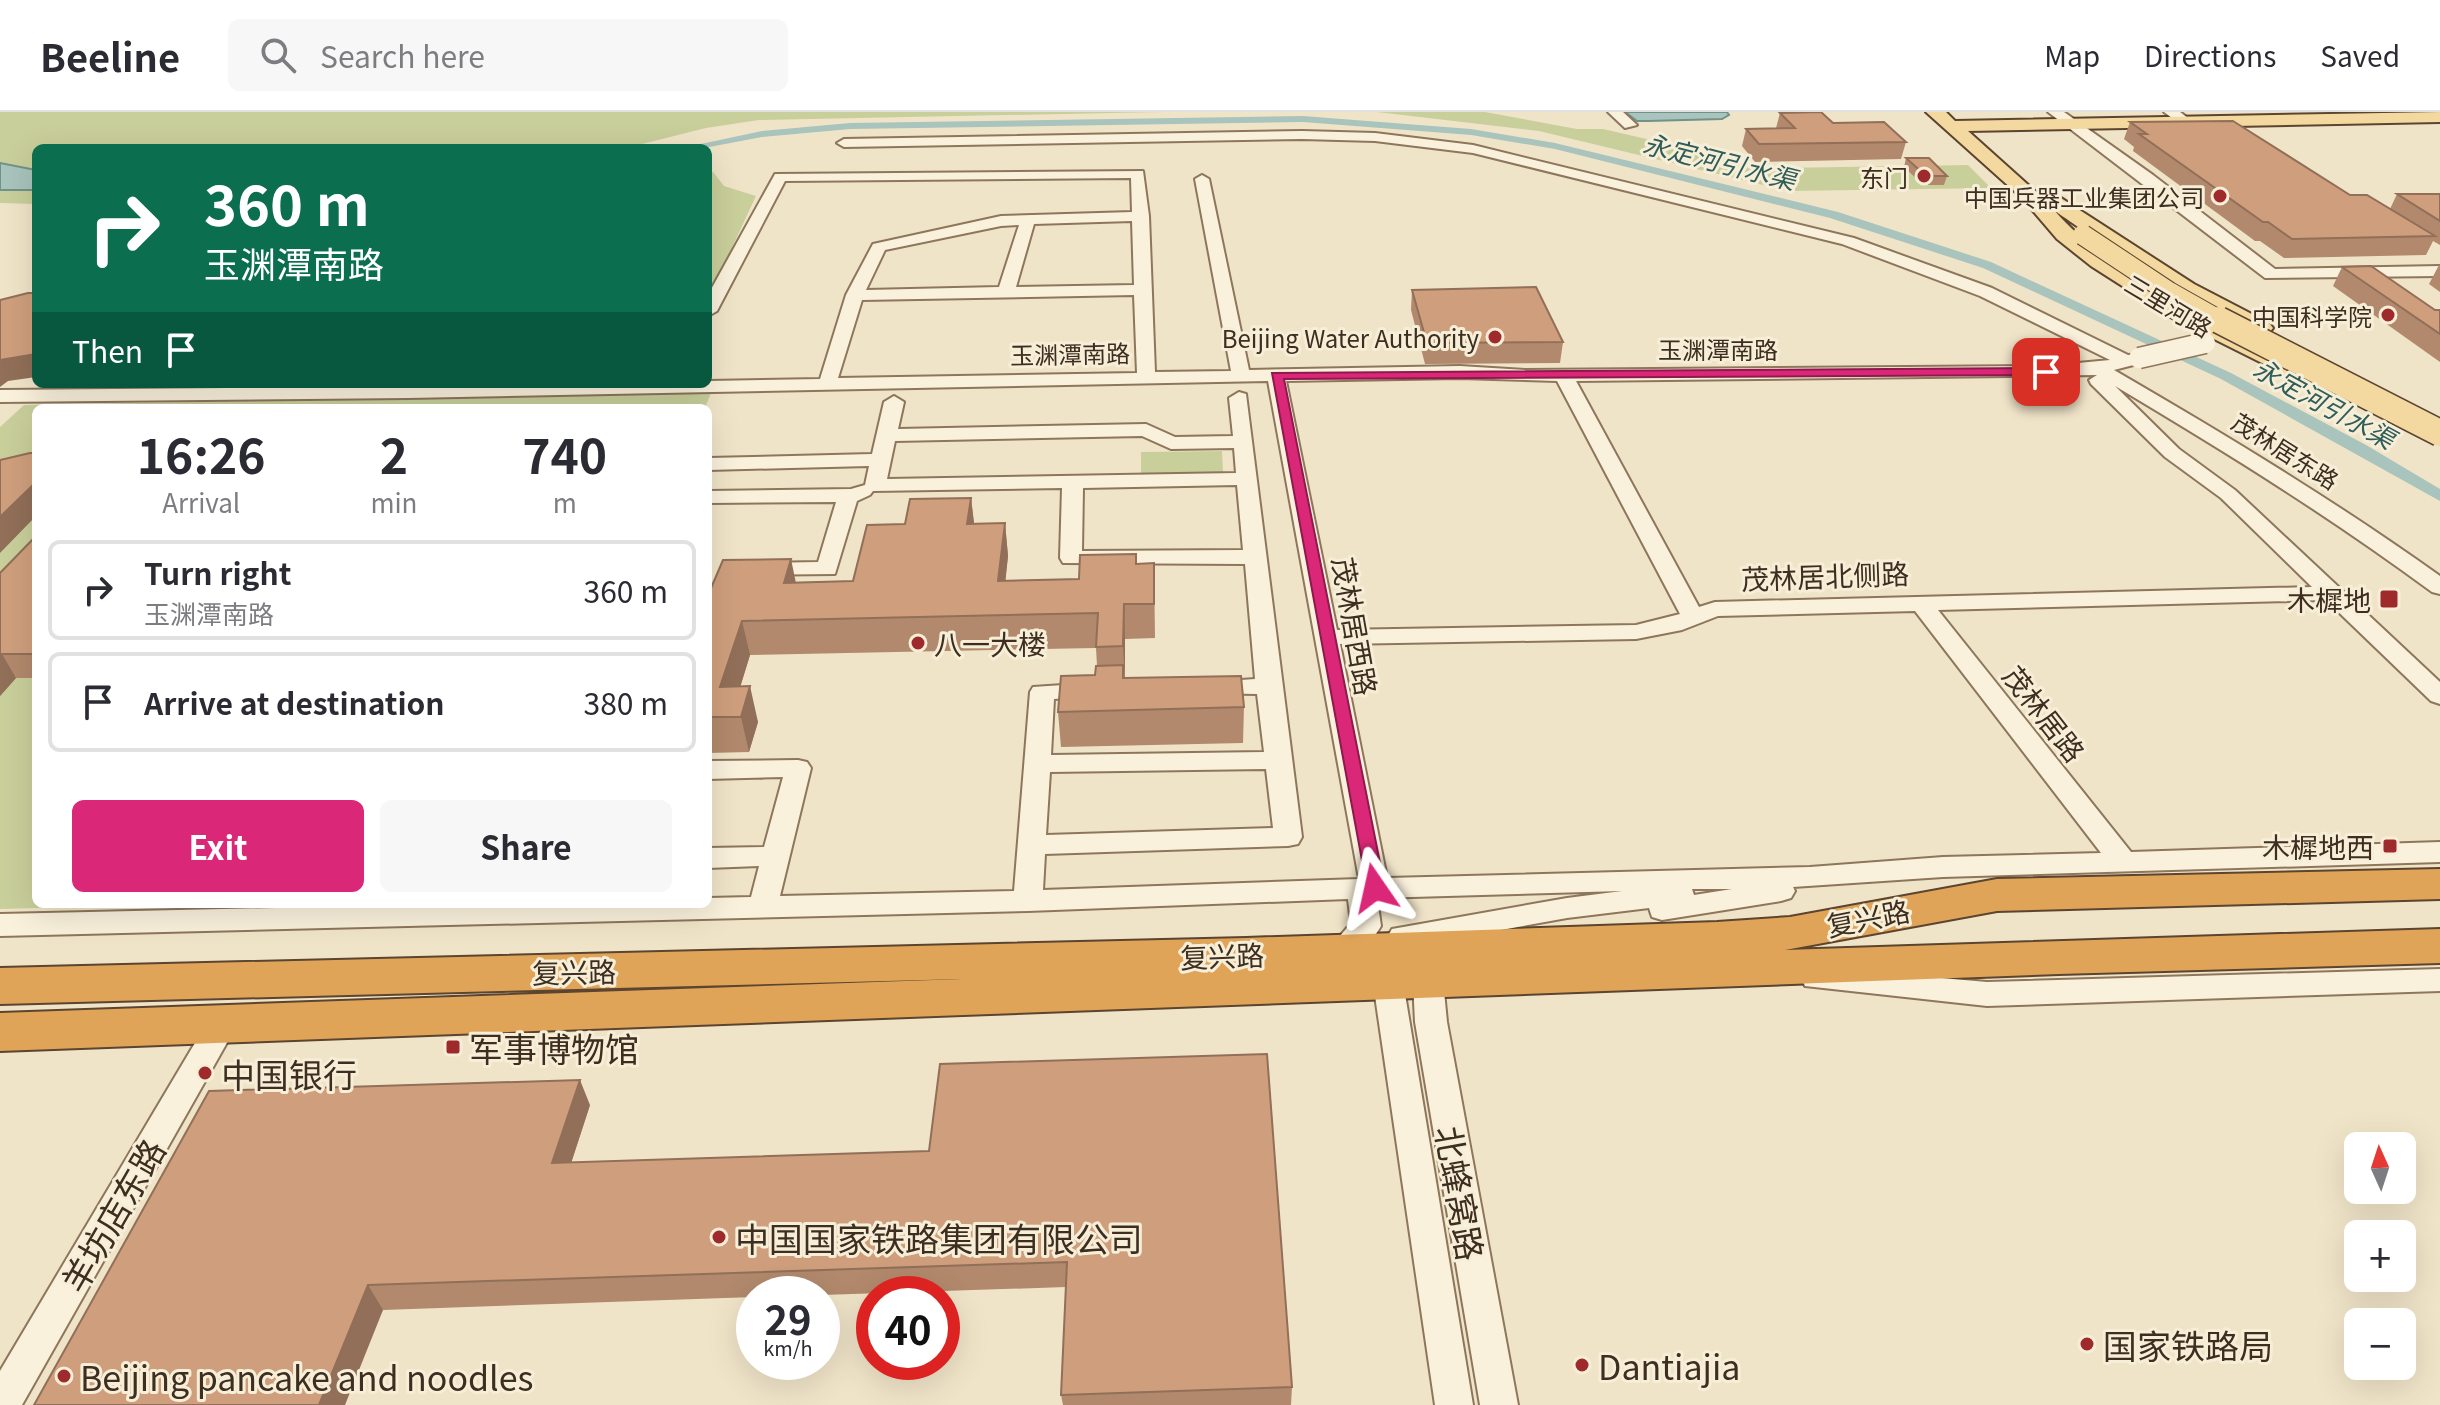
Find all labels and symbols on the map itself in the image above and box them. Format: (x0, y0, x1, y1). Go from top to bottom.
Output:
water label: 永定河引水渠 (1640, 123, 1804, 198)
place label: 东门 (1860, 159, 1908, 194)
marker: 东门 (1915, 167, 1933, 185)
place label: 中国兵器工业集团公司 (1964, 179, 2204, 214)
marker: 中国兵器工业集团公司 (2211, 187, 2229, 205)
street label: 三里河路 (2119, 265, 2219, 345)
place label: 中国科学院 (2252, 298, 2372, 333)
marker: 中国科学院 (2379, 306, 2397, 324)
place label: Beijing Water Authority (1222, 320, 1479, 355)
marker: Beijing Water Authority (1486, 328, 1504, 346)
street label: 玉渊潭南路 (1658, 331, 1778, 366)
street label: 玉渊潭南路 (1010, 334, 1130, 372)
pin (2012, 338, 2080, 406)
water label: 永定河引水渠 (2248, 348, 2406, 458)
street label: 茂林居东路 (2226, 403, 2346, 497)
street label: 茂林居北侧路 (1740, 552, 1910, 598)
street label: 茂林居西路 (1324, 554, 1388, 698)
place label: 木樨地 (2287, 579, 2371, 619)
marker: 木樨地 (2378, 588, 2400, 610)
place label: 八一大楼 (934, 623, 1046, 663)
marker: 八一大楼 (909, 634, 927, 652)
street label: 茂林居路 (1995, 657, 2095, 769)
place label: 木樨地西 (2262, 826, 2374, 866)
marker: 木樨地西 (2381, 837, 2399, 855)
position arrow (1333, 846, 1417, 930)
street label: 复兴路 (1823, 889, 1913, 945)
street label: 复兴路 (1179, 934, 1265, 976)
street label: 复兴路 (532, 950, 616, 992)
place label: 军事博物馆 (469, 1023, 639, 1072)
marker: 军事博物馆 (444, 1038, 462, 1056)
place label: 中国银行 (221, 1049, 357, 1098)
marker: 中国银行 (196, 1064, 214, 1082)
street label: 北蜂窝路 (1425, 1122, 1497, 1264)
street label: 羊坊店东路 (48, 1129, 176, 1301)
north arrow (2344, 1132, 2416, 1204)
place label: 中国国家铁路集团有限公司 (735, 1213, 1143, 1262)
marker: 中国国家铁路集团有限公司 (710, 1228, 728, 1246)
speed limit sign: 40 (856, 1276, 960, 1380)
place label: 国家铁路局 (2103, 1320, 2273, 1369)
marker: 国家铁路局 (2078, 1335, 2096, 1353)
place label: Dantiajia (1598, 1341, 1740, 1390)
place label: Beijing pancake and noodles (80, 1352, 534, 1401)
marker: Dantiajia (1573, 1356, 1591, 1374)
marker: Beijing pancake and noodles (55, 1367, 73, 1385)

